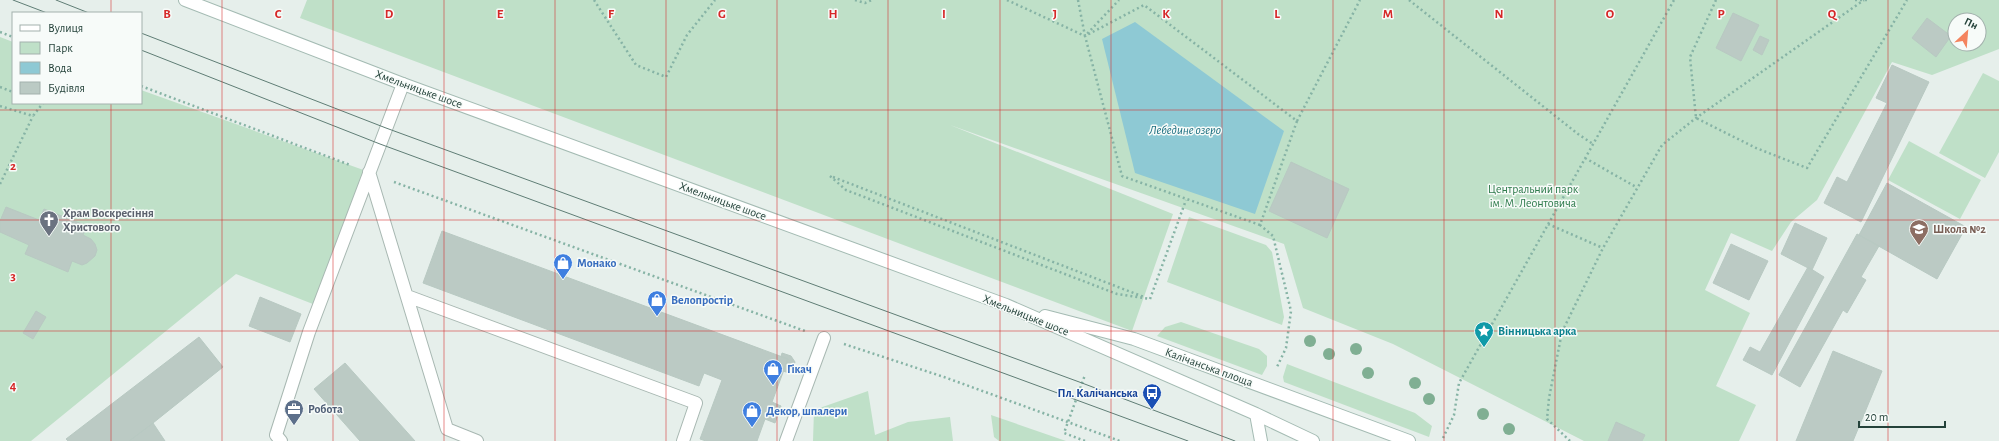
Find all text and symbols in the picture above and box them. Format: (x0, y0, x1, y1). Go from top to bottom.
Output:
text: B (163, 8, 171, 21)
text: C (275, 8, 282, 21)
text: D (385, 8, 394, 21)
text: E (497, 8, 504, 21)
text: F (608, 8, 615, 21)
text: G (718, 8, 726, 21)
text: H (828, 8, 838, 21)
text: I (942, 8, 946, 21)
text: J (1053, 8, 1057, 21)
text: K (1162, 8, 1170, 21)
text: L (1274, 8, 1280, 21)
text: M (1383, 8, 1393, 21)
text: N (1494, 8, 1504, 21)
text: O (1606, 8, 1615, 21)
text: P (1717, 8, 1725, 21)
text: Q (1828, 8, 1838, 21)
legend (12, 12, 142, 104)
north arrow (1947, 12, 1987, 52)
text: Пн (1963, 16, 1980, 31)
text: Вулиця (48, 22, 83, 35)
text: Парк (48, 42, 73, 54)
text: Вода (48, 62, 72, 74)
street label: Хмельницьке шосе (374, 68, 464, 110)
text: Будівля (48, 82, 85, 95)
water label: Лебедине озеро (1148, 124, 1221, 137)
text: 2 (10, 160, 16, 173)
street label: Хмельницьке шосе (678, 180, 768, 222)
park label: Центральний парк ім. М. Леонтовича (1488, 183, 1579, 209)
place label: Храм Воскресіння Христового (63, 207, 154, 233)
church icon: Храм Воскресіння Христового (38, 209, 60, 237)
school or university icon: Школа №2 (1908, 218, 1930, 246)
place label: Школа №2 (1933, 223, 1986, 235)
shop icon: Монако (552, 252, 574, 280)
place label: Монако (577, 257, 616, 269)
text: 3 (10, 270, 16, 283)
shop icon: Велопростір (646, 289, 668, 317)
street label: Хмельницьке шосе (981, 292, 1071, 338)
place label: Велопростір (671, 294, 733, 306)
place icon: Вінницька арка (1473, 320, 1495, 348)
place label: Вінницька арка (1498, 325, 1577, 337)
street label: Калічанська площа (1164, 346, 1255, 389)
shop icon: Гікач (762, 358, 784, 386)
place label: Гікач (787, 363, 812, 375)
text: 4 (10, 380, 17, 393)
bus stop icon: Пл. Калічанська (1141, 382, 1163, 410)
place label: Пл. Калічанська (1058, 387, 1138, 399)
office icon: Робота (283, 398, 305, 426)
shop icon: Декор, шпалери (741, 400, 763, 428)
place label: Робота (308, 403, 343, 415)
scale bar (1859, 403, 1945, 429)
place label: Декор, шпалери (766, 405, 847, 417)
text: 20 m (1865, 411, 1888, 423)

